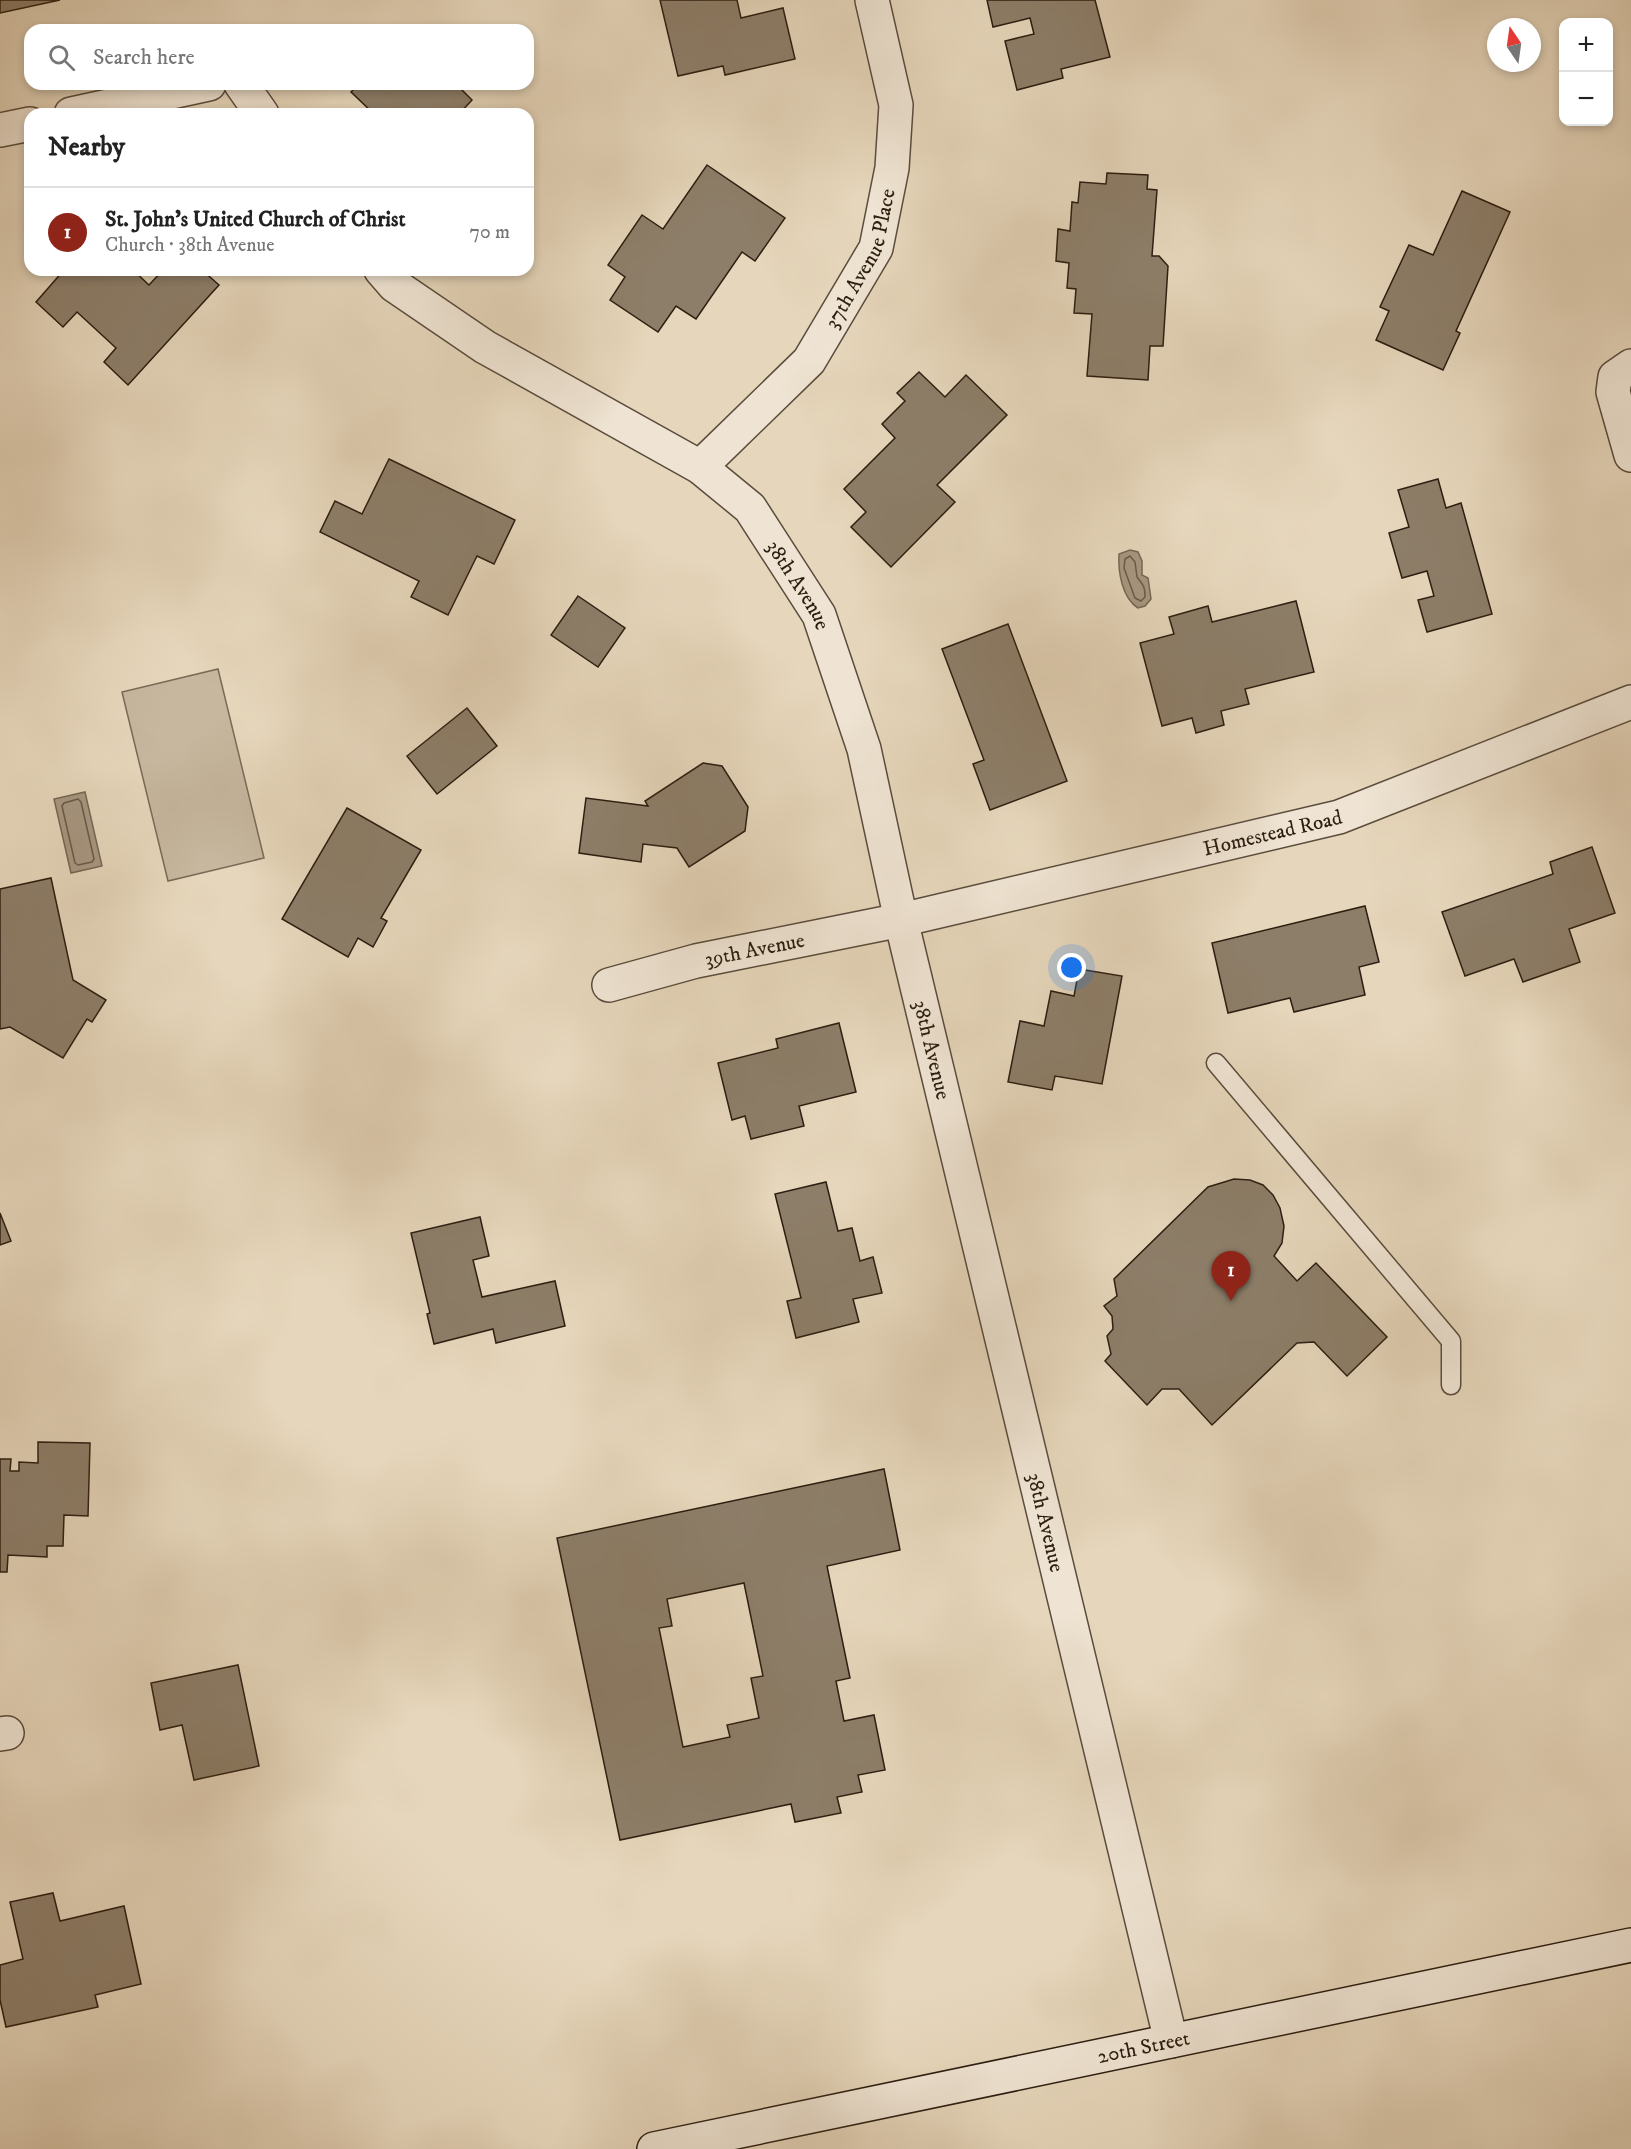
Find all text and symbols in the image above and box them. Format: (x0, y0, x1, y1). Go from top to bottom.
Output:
north arrow (1487, 18, 1541, 72)
map controls (1559, 18, 1613, 126)
button: + (1559, 18, 1613, 72)
search box (24, 24, 534, 90)
icon: search (45, 41, 78, 74)
text: Search here (93, 44, 195, 71)
button: − (1559, 72, 1613, 126)
text: Nearby (48, 131, 125, 164)
street label: 37th Avenue Place (819, 186, 902, 334)
text: St. John's United Church of Christ (105, 206, 405, 233)
text: 1 (64, 220, 71, 245)
text: 70 m (469, 220, 510, 245)
text: Church · 38th Avenue (105, 233, 275, 258)
street label: 38th Avenue (760, 536, 835, 633)
street label: Homestead Road (1201, 805, 1345, 862)
street label: 39th Avenue (703, 928, 807, 973)
your location (1057, 953, 1086, 982)
street label: 38th Avenue (907, 998, 956, 1103)
pin: 1 (1212, 1252, 1250, 1301)
street label: 38th Avenue (1021, 1470, 1070, 1575)
street label: 20th Street (1095, 2025, 1192, 2070)

